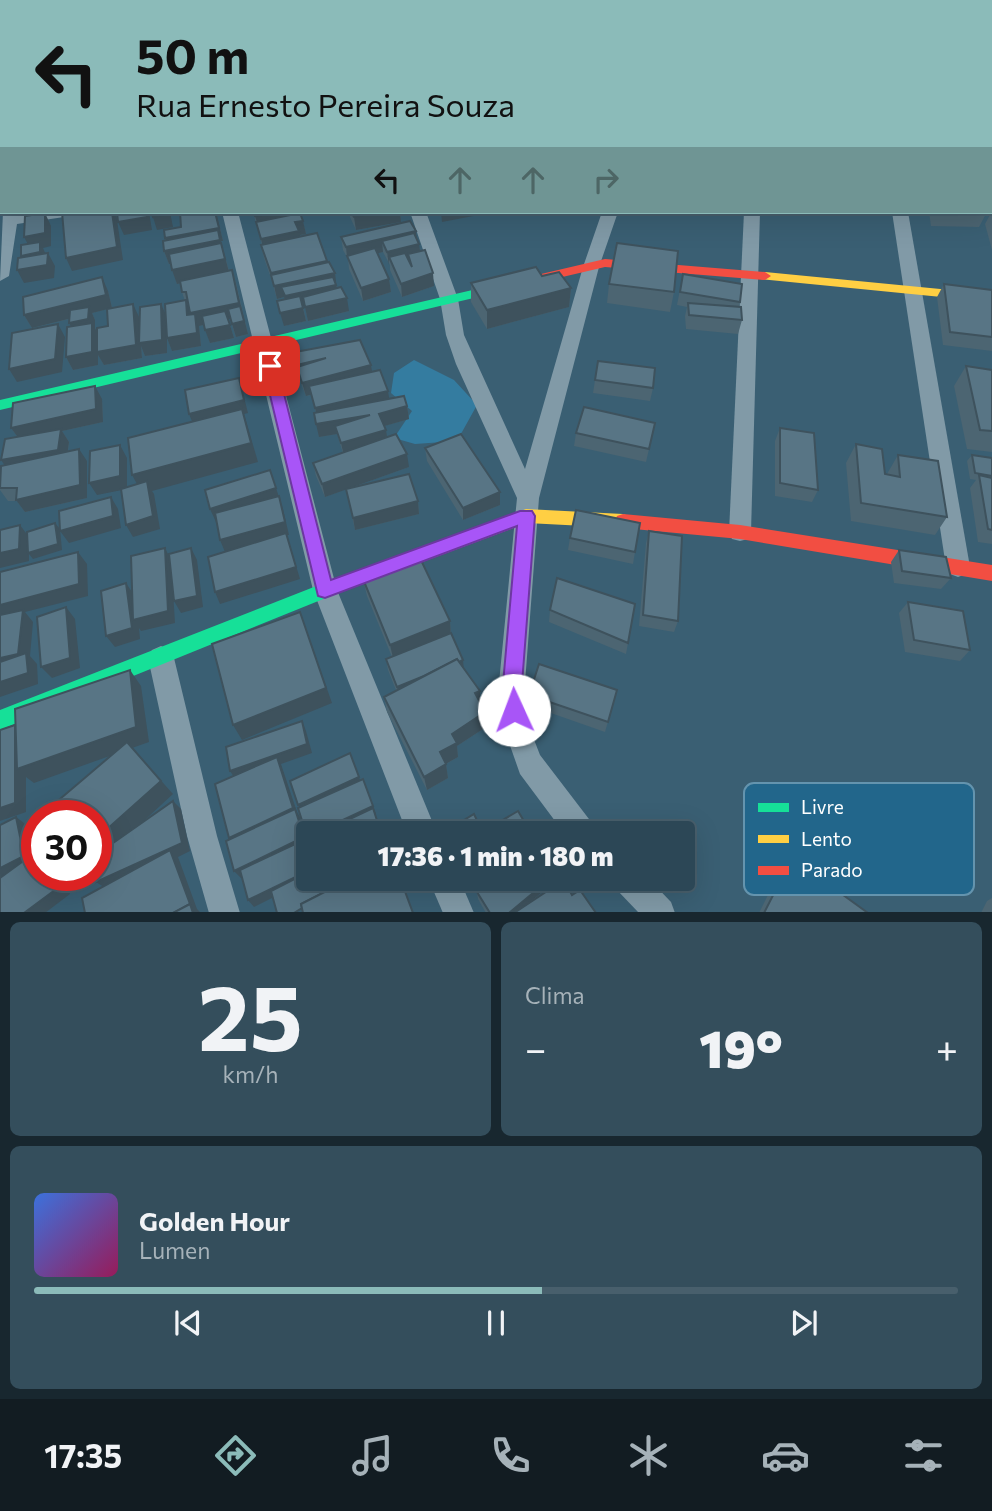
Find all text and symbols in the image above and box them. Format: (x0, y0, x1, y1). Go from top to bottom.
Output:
text: 50 m (136, 24, 249, 84)
icon: left (21, 28, 112, 119)
text: Rua Ernesto Pereira Souza (136, 84, 515, 124)
icon: left (368, 161, 406, 199)
icon: ahead (441, 161, 479, 199)
icon: ahead (514, 161, 552, 199)
icon: right (587, 161, 625, 199)
pin (240, 336, 300, 396)
icon: arrive (251, 347, 289, 385)
position arrow (477, 673, 551, 747)
legend (744, 783, 974, 895)
text: Livre (801, 795, 844, 818)
speed limit sign: 30 (21, 800, 112, 891)
text: Lento (801, 827, 852, 850)
text: 17:36 · 1 min · 180 m (378, 840, 613, 871)
text: Parado (801, 858, 863, 881)
text: 25 (198, 958, 303, 1070)
text: Clima (525, 981, 585, 1009)
text: 19° (699, 1015, 783, 1079)
text: − (525, 1024, 547, 1071)
text: + (936, 1024, 958, 1071)
text: km/h (223, 1060, 278, 1088)
text: Golden Hour (139, 1205, 290, 1236)
text: Lumen (139, 1236, 210, 1264)
icon: previous (169, 1304, 207, 1342)
icon: pause (477, 1304, 515, 1342)
icon: next (785, 1304, 823, 1342)
icon: directions (211, 1431, 260, 1480)
icon: music (348, 1431, 397, 1480)
icon: phone (486, 1431, 535, 1480)
icon: climate (624, 1431, 673, 1480)
icon: car (761, 1431, 810, 1480)
icon: filters (899, 1431, 948, 1480)
text: 17:35 (44, 1435, 122, 1475)

